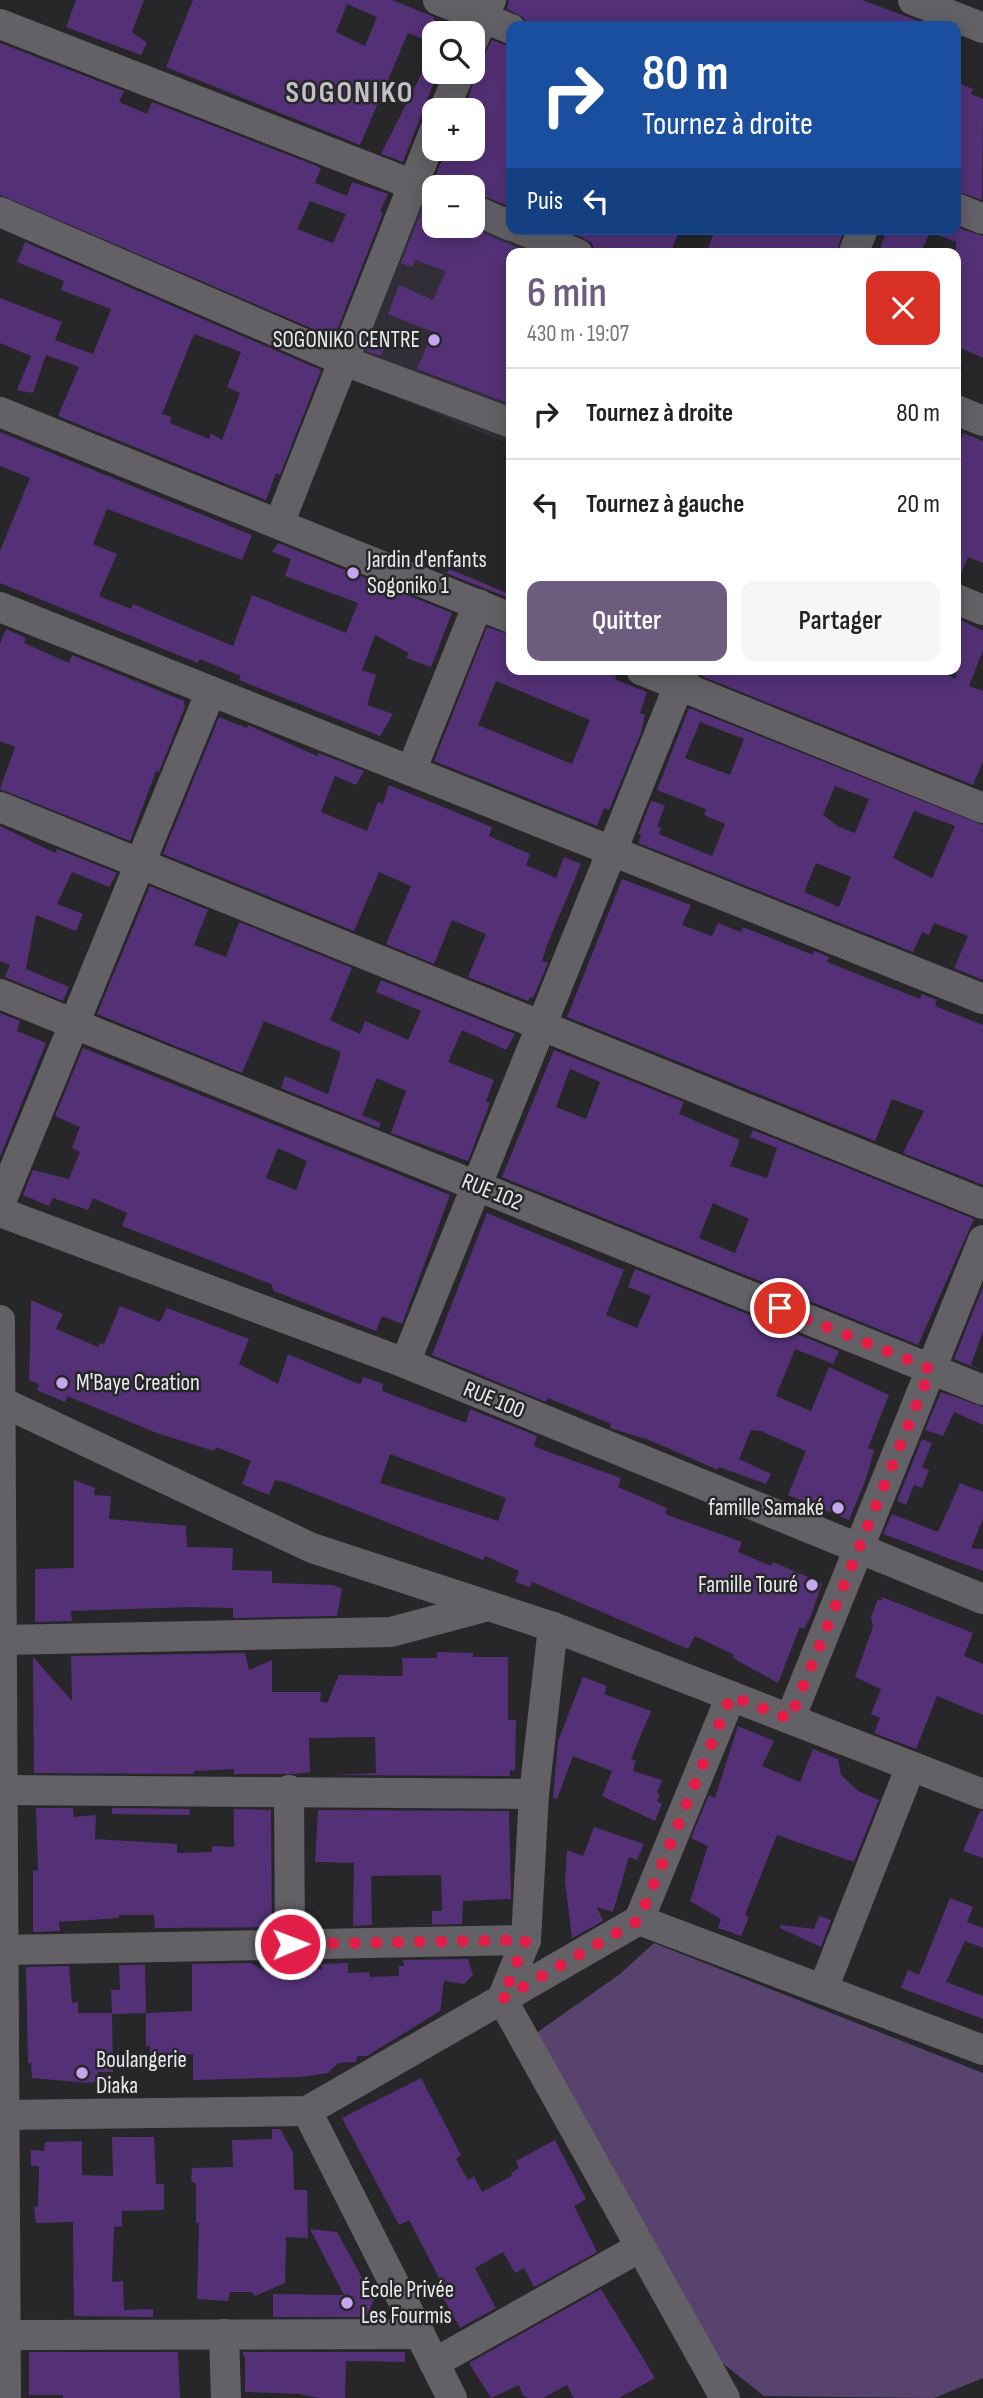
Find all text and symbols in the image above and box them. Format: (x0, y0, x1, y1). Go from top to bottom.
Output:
map controls (422, 21, 485, 238)
button: search (422, 21, 485, 84)
text: 80 m (642, 45, 729, 104)
icon: right (527, 49, 618, 140)
district label: SOGONIKO (286, 75, 414, 111)
button: + (422, 98, 485, 161)
text: Tournez à droite (642, 105, 813, 144)
button: − (422, 175, 485, 238)
icon: left (577, 182, 615, 220)
text: Puis (527, 186, 563, 217)
text: 6 min (527, 268, 607, 319)
button: close (866, 271, 940, 345)
text: 430 m · 19:07 (527, 320, 629, 348)
place label: SOGONIKO CENTRE (273, 326, 420, 354)
marker: SOGONIKO CENTRE (426, 332, 442, 348)
icon: right (527, 395, 565, 433)
text: Tournez à droite (586, 398, 733, 429)
text: 80 m (896, 398, 940, 429)
icon: left (527, 486, 565, 524)
text: Tournez à gauche (586, 489, 744, 520)
text: 20 m (897, 489, 940, 520)
place label: Jardin d'enfants Sogoniko 1 (366, 546, 487, 600)
marker: Jardin d'enfants Sogoniko 1 (345, 565, 361, 581)
button: Quitter (527, 581, 727, 661)
button: Partager (741, 581, 940, 661)
street label: RUE 102 (458, 1167, 526, 1217)
pin (750, 1278, 810, 1338)
icon: arrive (761, 1289, 799, 1327)
place label: M'Baye Creation (76, 1369, 200, 1397)
marker: M'Baye Creation (54, 1375, 70, 1391)
street label: RUE 100 (459, 1375, 529, 1425)
place label: famille Samaké (708, 1494, 824, 1522)
marker: famille Samaké (830, 1500, 846, 1516)
place label: Famille Touré (698, 1571, 798, 1599)
marker: Famille Touré (804, 1577, 820, 1593)
position arrow (253, 1907, 327, 1981)
place label: Boulangerie Diaka (96, 2046, 187, 2100)
marker: Boulangerie Diaka (74, 2065, 90, 2081)
place label: École Privée Les Fourmis (361, 2276, 454, 2330)
marker: École Privée Les Fourmis (339, 2295, 355, 2311)

